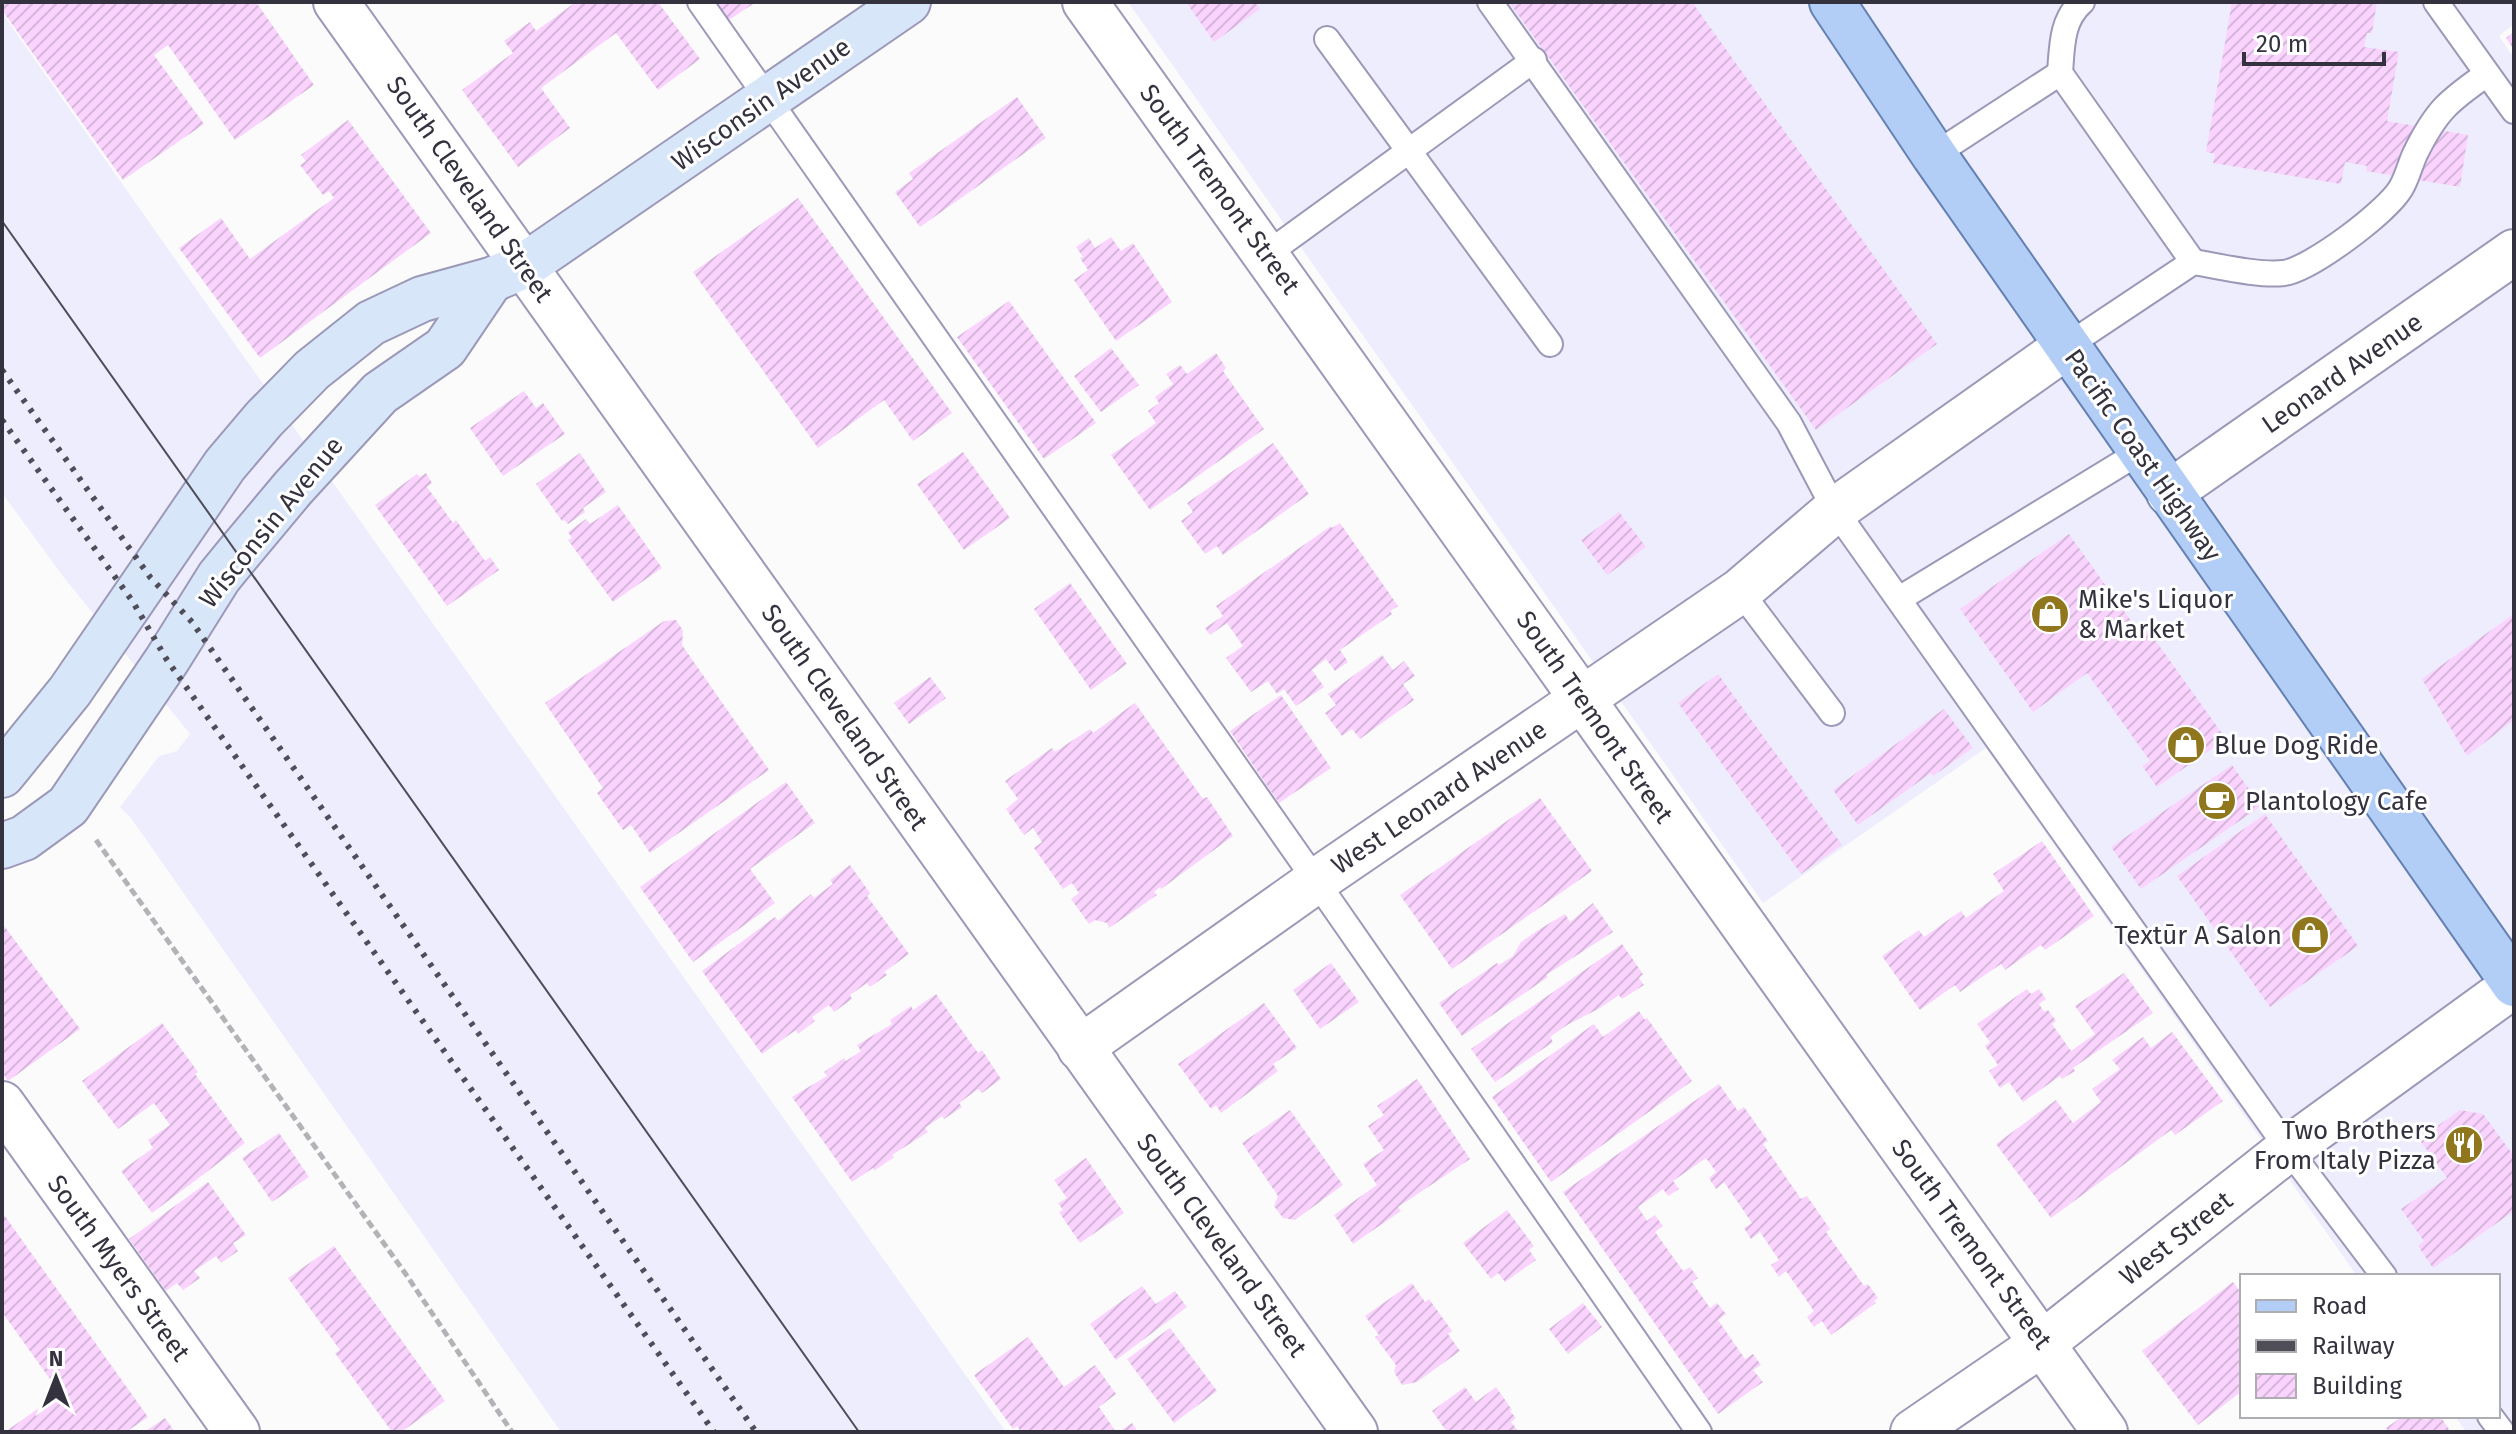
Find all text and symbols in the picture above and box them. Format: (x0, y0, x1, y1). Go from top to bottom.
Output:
scale bar (2244, 16, 2384, 66)
text: 20 m (2256, 30, 2308, 58)
street label: Wisconsin Avenue (666, 31, 857, 178)
street label: South Cleveland Street (380, 70, 560, 309)
street label: South Tremont Street (1133, 78, 1306, 301)
street label: Leonard Avenue (2256, 307, 2429, 440)
street label: Pacific Coast Highway (2058, 343, 2228, 567)
street label: Wisconsin Avenue (193, 430, 350, 614)
place label: Mike's Liquor & Market (2078, 584, 2233, 645)
shop icon: Mike's Liquor & Market (2029, 593, 2071, 635)
street label: South Cleveland Street (755, 598, 935, 837)
street label: South Tremont Street (1510, 605, 1680, 830)
street label: West Leonard Avenue (1326, 714, 1553, 881)
shop icon: Blue Dog Ride (2165, 724, 2207, 766)
place label: Blue Dog Ride (2214, 730, 2379, 761)
cafe icon: Plantology Cafe (2196, 780, 2238, 822)
place label: Plantology Cafe (2245, 786, 2428, 817)
shop icon: Textūr A Salon (2289, 914, 2331, 956)
place label: Textūr A Salon (2114, 920, 2282, 951)
place label: Two Brothers From Italy Pizza (2254, 1115, 2436, 1176)
restaurant icon: Two Brothers From Italy Pizza (2443, 1124, 2485, 1166)
street label: South Cleveland Street (1130, 1128, 1313, 1364)
street label: South Tremont Street (1885, 1133, 2058, 1356)
street label: South Myers Street (41, 1169, 197, 1368)
street label: West Street (2114, 1184, 2239, 1292)
legend (2240, 1274, 2500, 1418)
text: Road (2312, 1292, 2367, 1320)
text: Railway (2312, 1332, 2395, 1360)
north arrow (16, 1338, 96, 1418)
text: N (49, 1345, 63, 1372)
text: Building (2312, 1372, 2402, 1400)

